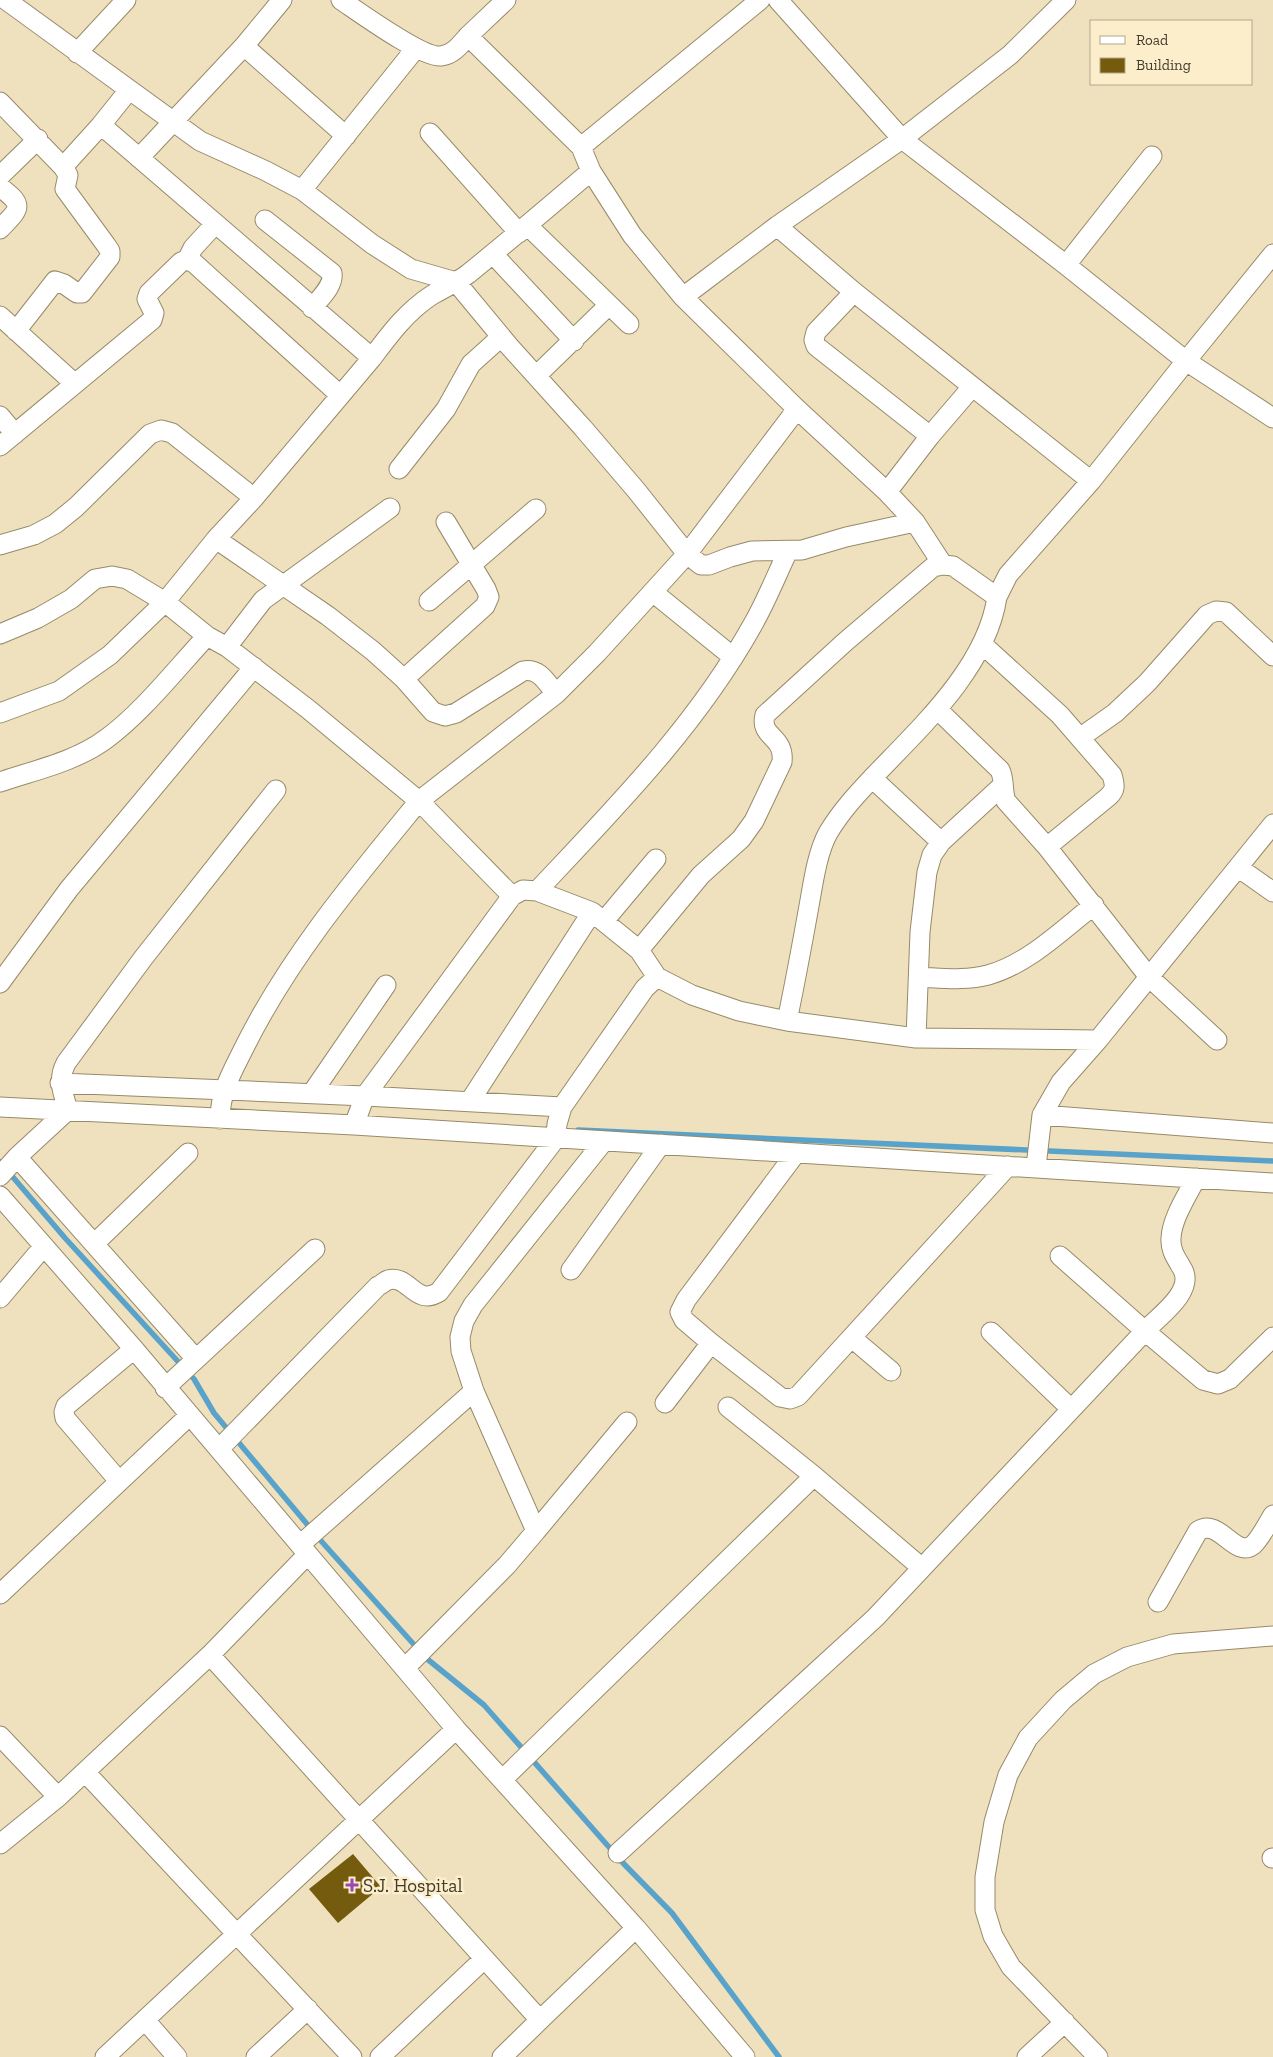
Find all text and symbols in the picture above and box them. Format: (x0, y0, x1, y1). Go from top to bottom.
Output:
legend (1090, 20, 1253, 85)
text: Road (1136, 31, 1169, 49)
text: Building (1136, 56, 1191, 74)
place label: S.J. Hospital (363, 1874, 462, 1897)
marker: S.J. Hospital (345, 1878, 359, 1892)

